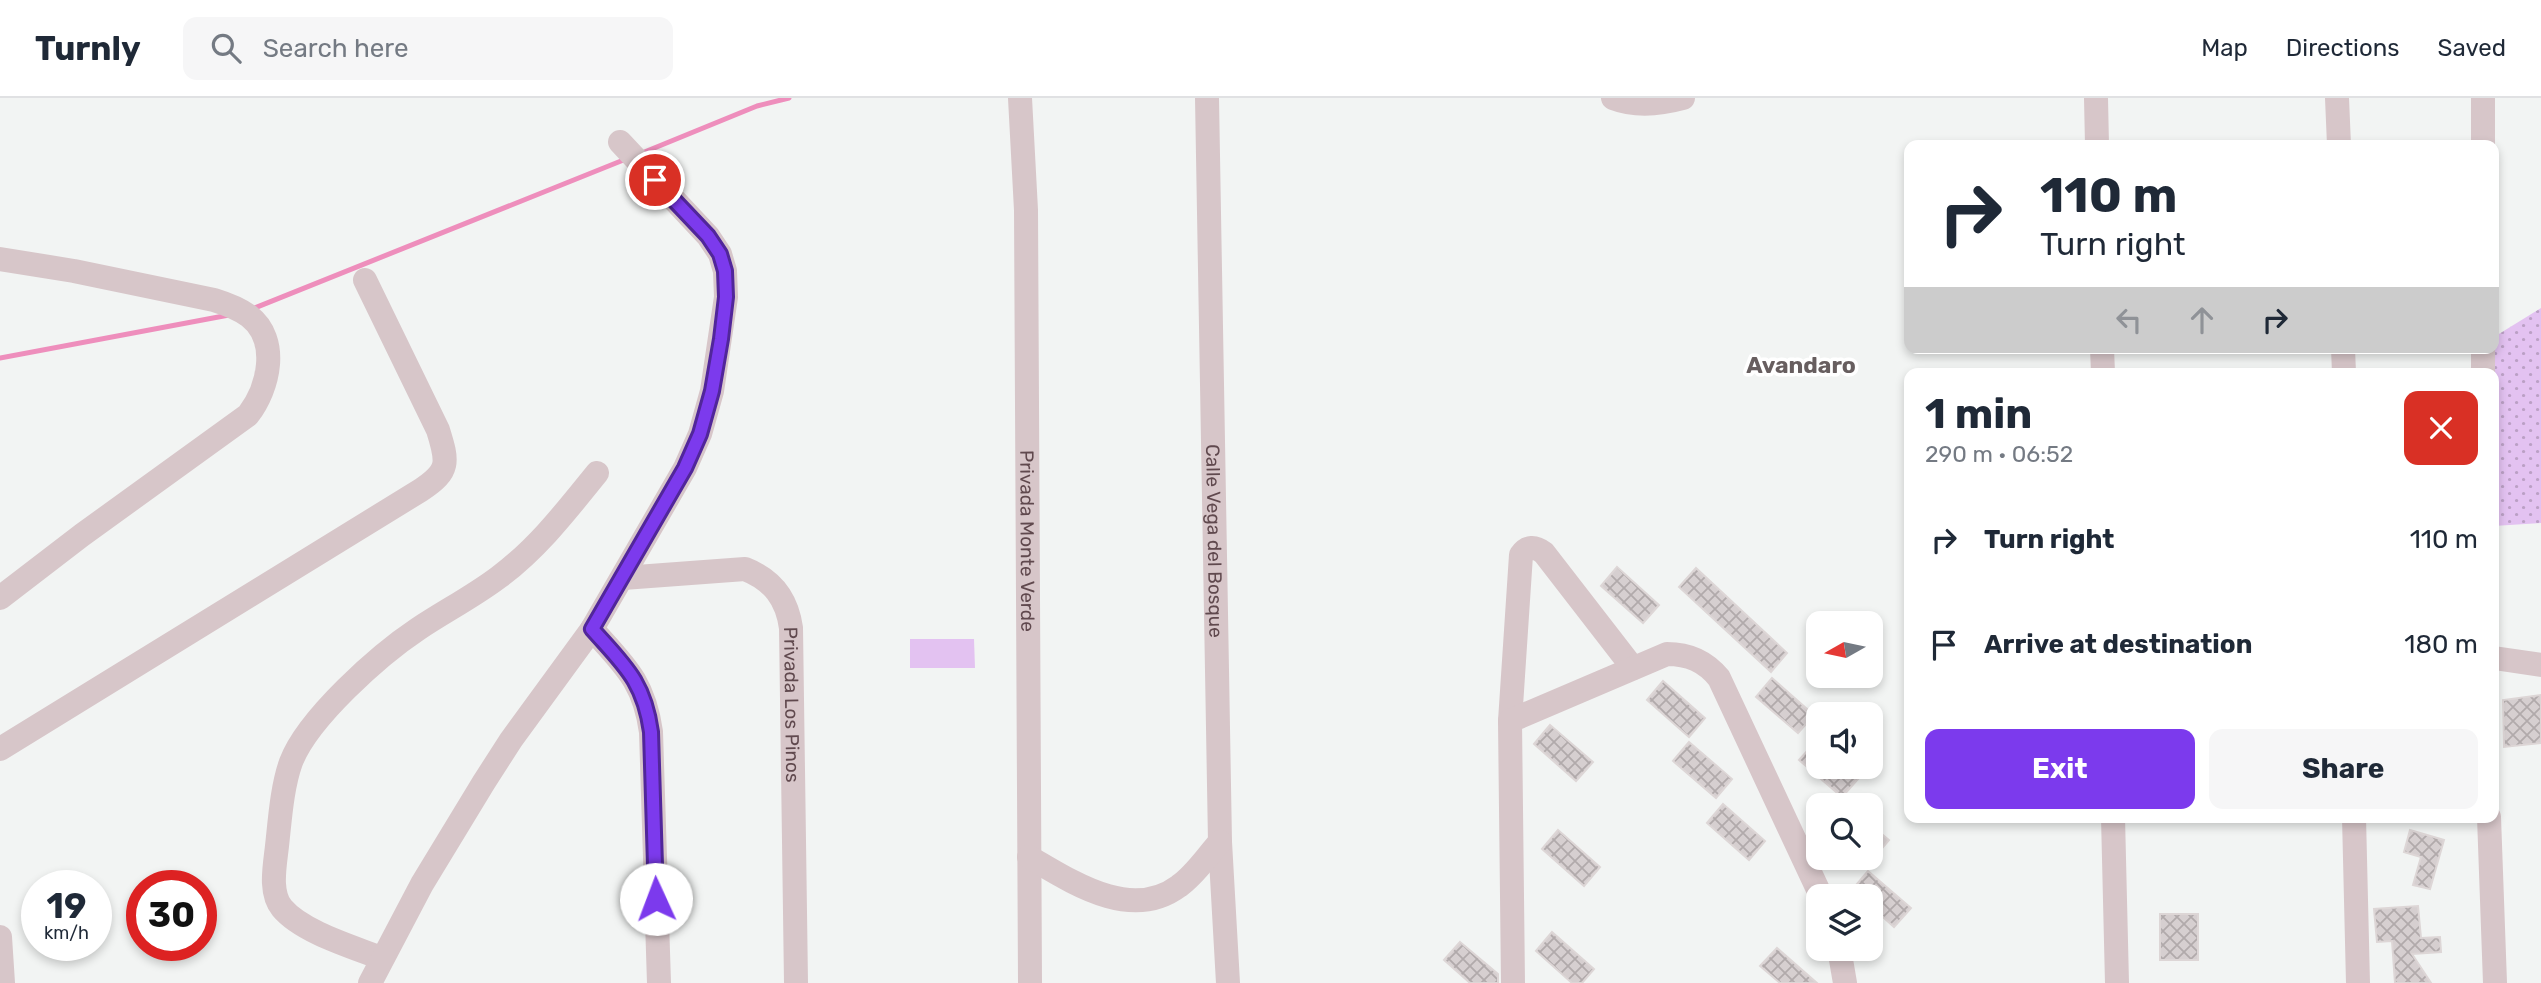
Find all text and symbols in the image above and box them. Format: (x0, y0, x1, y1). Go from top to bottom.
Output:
search box (183, 17, 673, 80)
text: Turnly (35, 29, 141, 68)
icon: search (207, 29, 245, 67)
text: Search here (263, 33, 409, 64)
text: Map (2201, 34, 2248, 62)
text: Directions (2286, 34, 2399, 62)
text: Saved (2437, 34, 2506, 62)
pin (625, 150, 685, 210)
icon: arrive (636, 161, 674, 199)
text: 110 m (2040, 166, 2177, 224)
icon: right (1925, 168, 2016, 259)
text: Turn right (2040, 225, 2185, 263)
icon: left (2110, 301, 2148, 339)
icon: ahead (2183, 301, 2221, 339)
icon: right (2256, 301, 2294, 339)
district label: Avandaro (1746, 351, 1856, 379)
text: 1 min (1925, 389, 2032, 439)
button: close (2404, 391, 2478, 465)
text: 290 m · 06:52 (1925, 440, 2073, 468)
street label: Calle Vega del Bosque (1202, 444, 1228, 638)
street label: Privada Monte Verde (1016, 450, 1040, 632)
icon: right (1925, 521, 1963, 559)
text: Turn right (1984, 524, 2114, 555)
text: 110 m (2410, 524, 2478, 555)
north arrow (1806, 611, 1883, 688)
map controls (1806, 611, 1883, 961)
icon: arrive (1925, 626, 1963, 664)
street label: Privada Los Pinos (779, 627, 805, 783)
text: Arrive at destination (1984, 629, 2252, 660)
text: 180 m (2404, 629, 2478, 660)
button: sound (1806, 702, 1883, 779)
button: Exit (1925, 729, 2195, 809)
button: Share (2209, 729, 2478, 809)
button: search (1806, 793, 1883, 870)
position arrow (619, 862, 693, 936)
speed limit sign: 30 (126, 870, 217, 961)
button: layers (1806, 884, 1883, 961)
text: 19 (47, 885, 86, 927)
text: km/h (44, 922, 89, 944)

